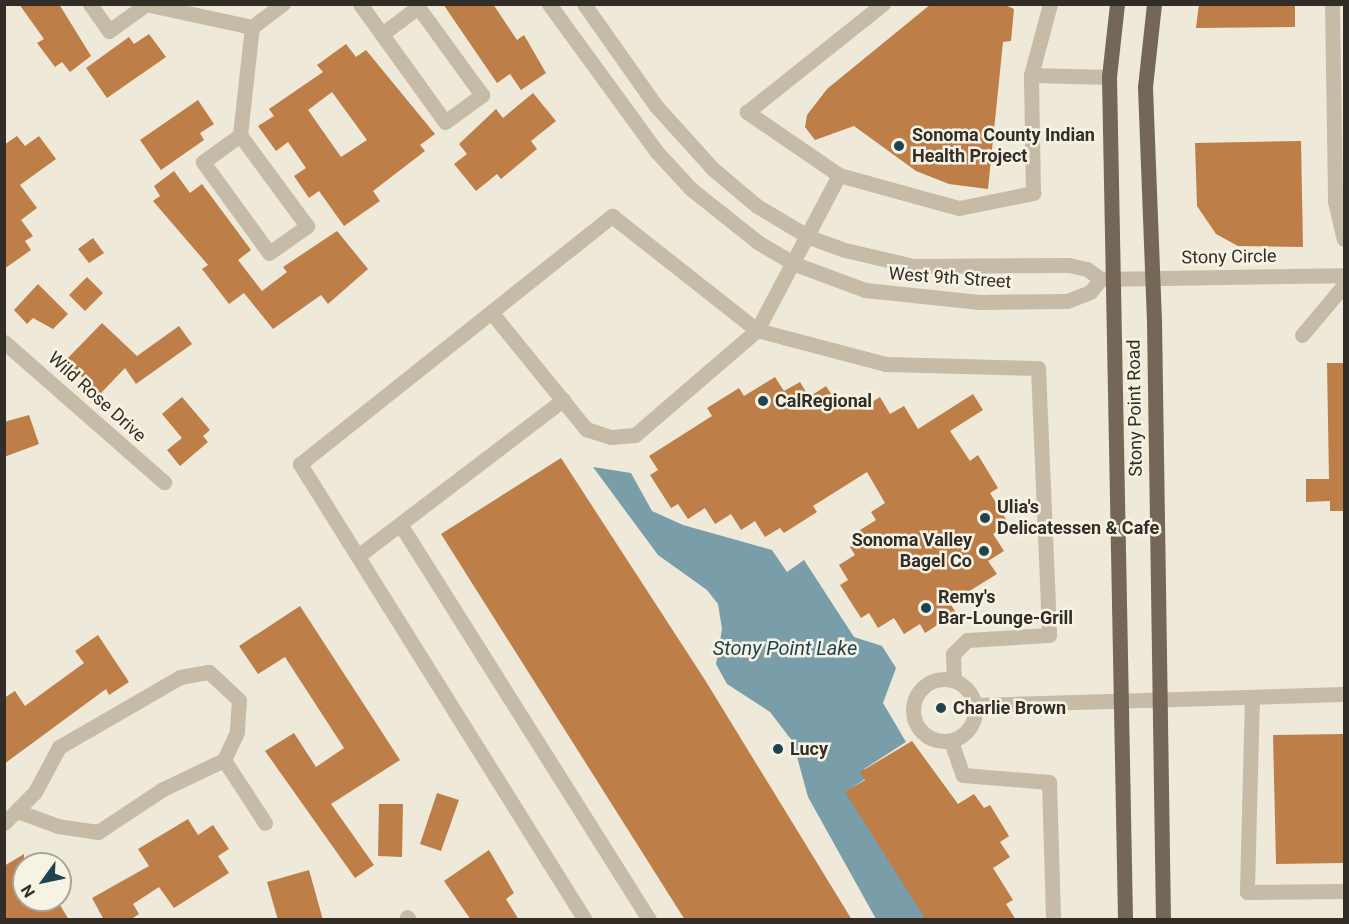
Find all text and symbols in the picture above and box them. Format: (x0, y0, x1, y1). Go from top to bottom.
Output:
place label: Sonoma County Indian Health Project (912, 125, 1095, 168)
marker: Sonoma County Indian Health Project (890, 137, 908, 155)
street label: Stony Circle (1181, 245, 1277, 269)
street label: West 9th Street (888, 263, 1012, 293)
street label: Stony Point Road (1123, 339, 1147, 477)
street label: Wild Rose Drive (44, 347, 150, 447)
place label: CalRegional (775, 390, 872, 412)
marker: CalRegional (756, 394, 770, 408)
place label: Ulia's Delicatessen & Cafe (997, 497, 1159, 540)
marker: Ulia's Delicatessen & Cafe (978, 511, 992, 525)
place label: Sonoma Valley Bagel Co (852, 530, 972, 572)
marker: Sonoma Valley Bagel Co (977, 544, 991, 558)
place label: Remy's Bar-Lounge-Grill (938, 587, 1073, 630)
marker: Remy's Bar-Lounge-Grill (919, 601, 933, 615)
water label: Stony Point Lake (713, 636, 857, 660)
place label: Charlie Brown (953, 697, 1066, 719)
marker: Charlie Brown (934, 701, 948, 715)
place label: Lucy (790, 738, 828, 760)
marker: Lucy (771, 742, 785, 756)
north arrow (12, 852, 72, 912)
text: N (17, 881, 39, 901)

